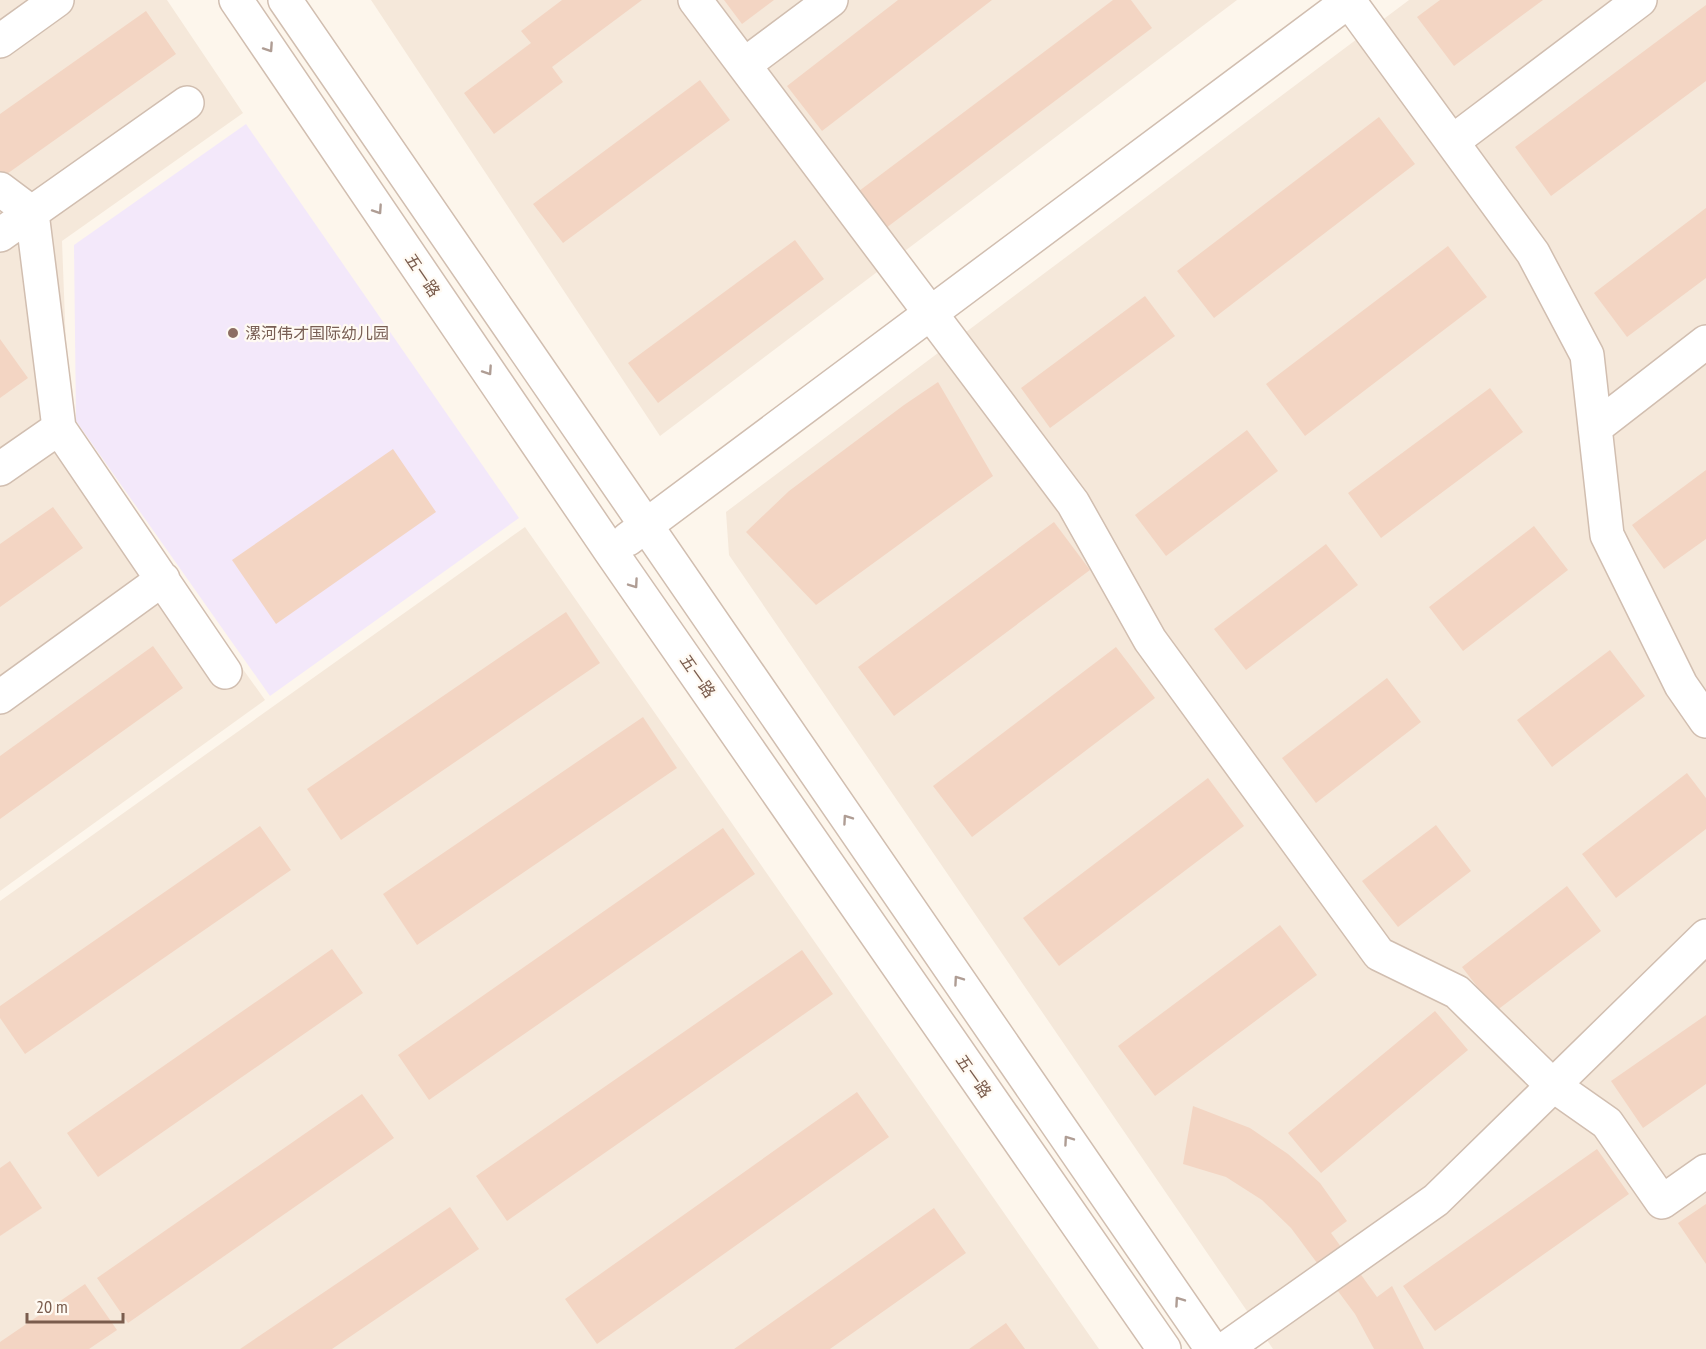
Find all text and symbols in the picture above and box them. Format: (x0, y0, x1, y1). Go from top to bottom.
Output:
one-way arrow (262, 42, 273, 53)
one-way arrow (371, 203, 382, 214)
street label: 五一路 (401, 250, 445, 300)
place label: 漯河伟才国际幼儿园 (245, 323, 389, 343)
marker: 漯河伟才国际幼儿园 (226, 326, 240, 340)
one-way arrow (481, 364, 492, 375)
one-way arrow (627, 577, 638, 588)
street label: 五一路 (676, 651, 720, 701)
one-way arrow (843, 815, 854, 826)
one-way arrow (954, 975, 965, 986)
street label: 五一路 (952, 1051, 996, 1101)
one-way arrow (1064, 1136, 1075, 1147)
scale bar (27, 1286, 123, 1324)
text: 20 m (36, 1295, 68, 1318)
one-way arrow (1175, 1296, 1186, 1307)

